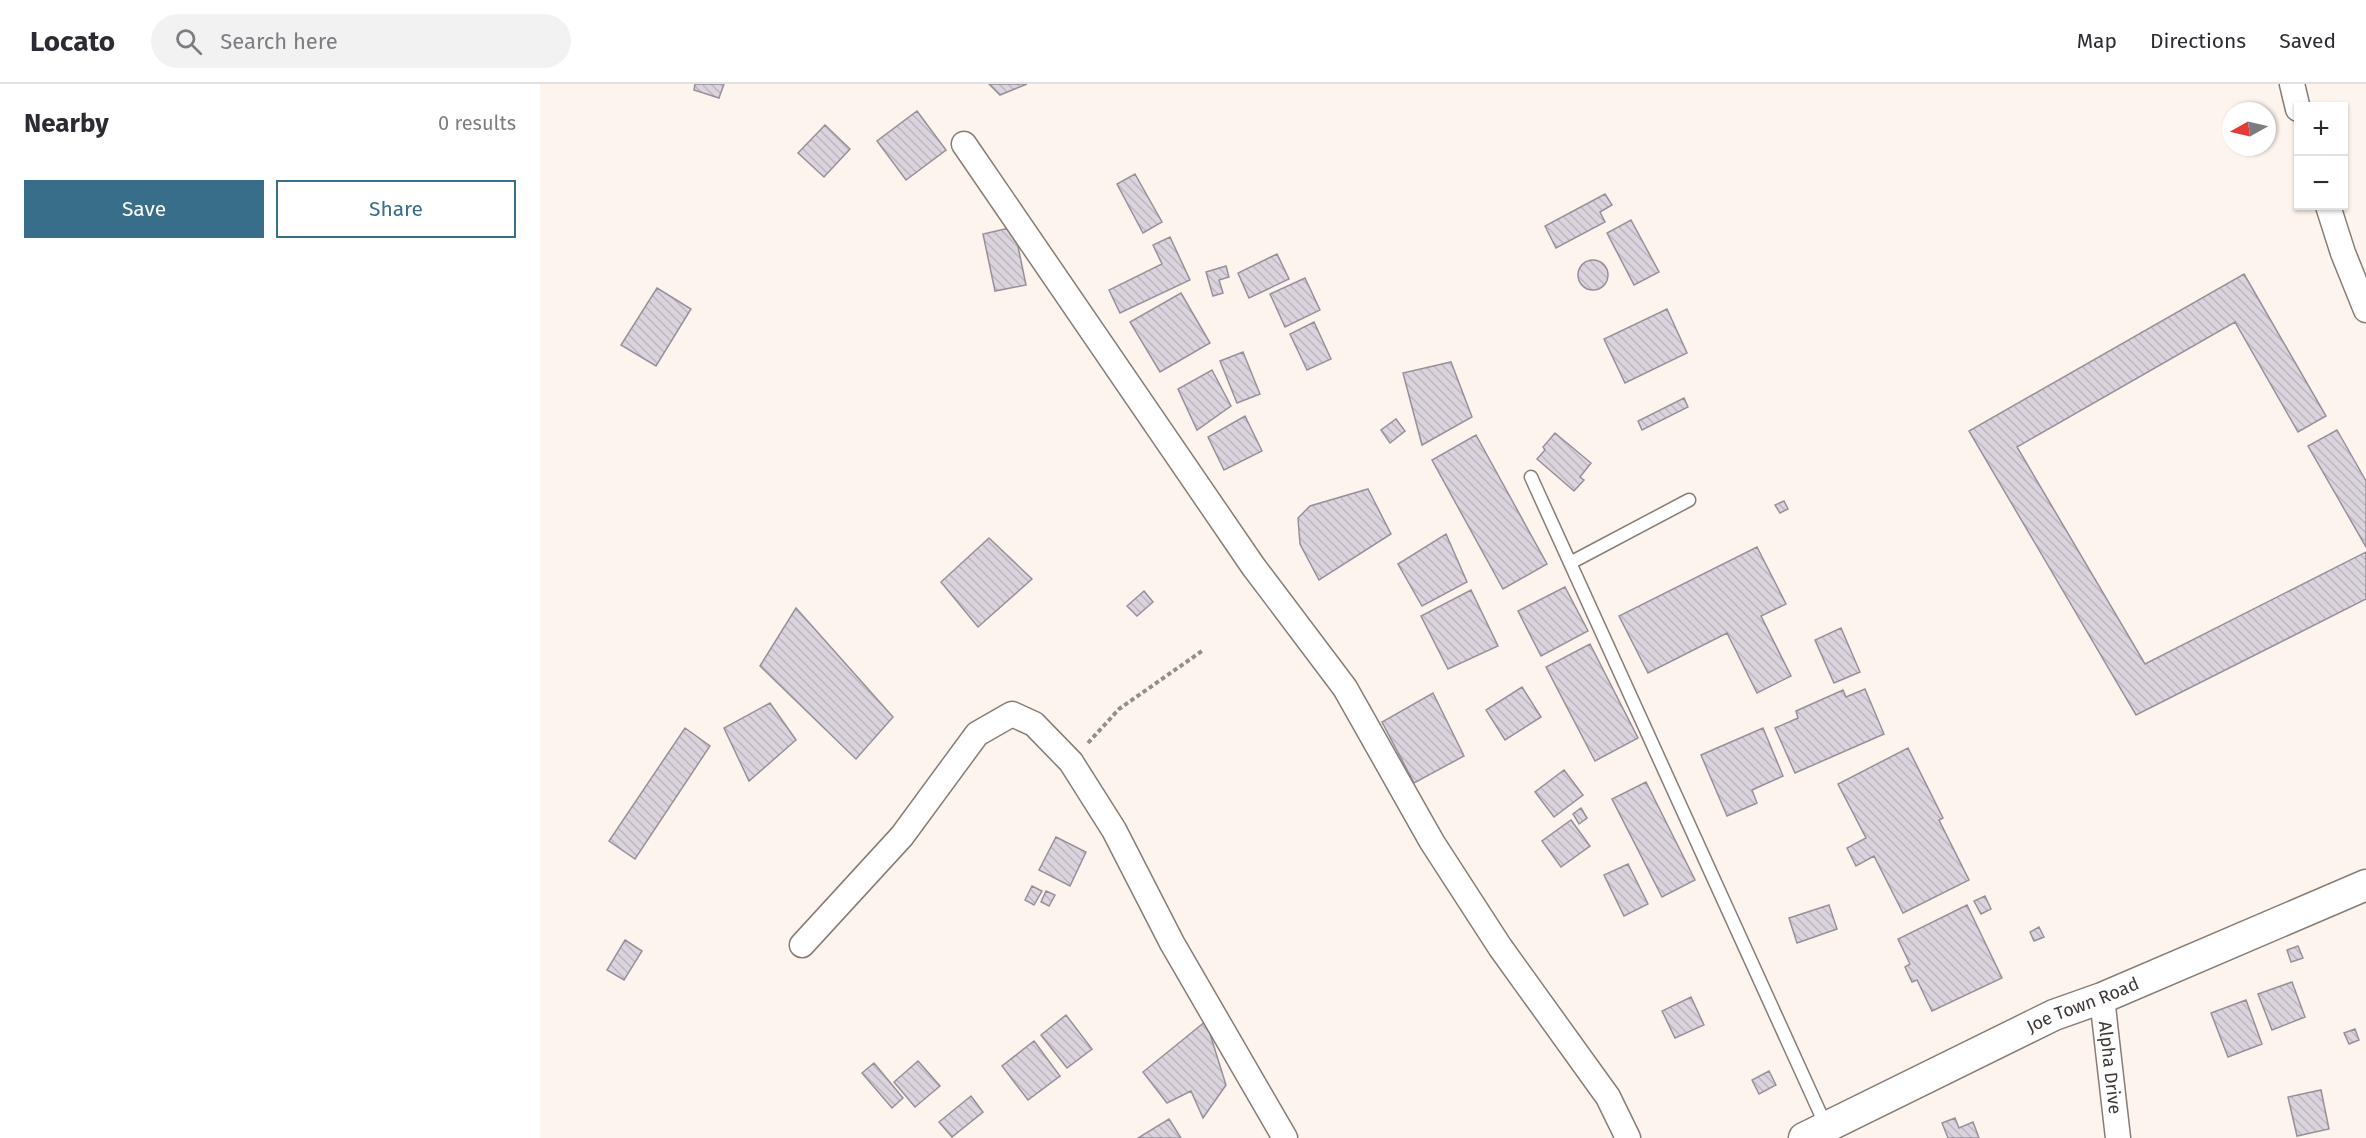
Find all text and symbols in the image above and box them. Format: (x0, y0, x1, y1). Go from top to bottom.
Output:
search box (151, 14, 571, 68)
text: Locato (30, 25, 115, 58)
icon: search (172, 25, 205, 58)
text: Search here (220, 28, 338, 55)
text: Map (2077, 28, 2117, 54)
text: Directions (2150, 28, 2246, 54)
text: Saved (2279, 28, 2336, 54)
north arrow (2222, 102, 2276, 156)
map controls (2294, 102, 2348, 210)
button: + (2294, 102, 2348, 156)
text: Nearby (24, 108, 109, 139)
text: 0 results (438, 111, 516, 135)
button: − (2294, 156, 2348, 210)
button: Save (24, 180, 264, 238)
button: Share (276, 180, 516, 238)
street label: Joe Town Road (2023, 973, 2142, 1038)
street label: Alpha Drive (2094, 1020, 2126, 1115)

